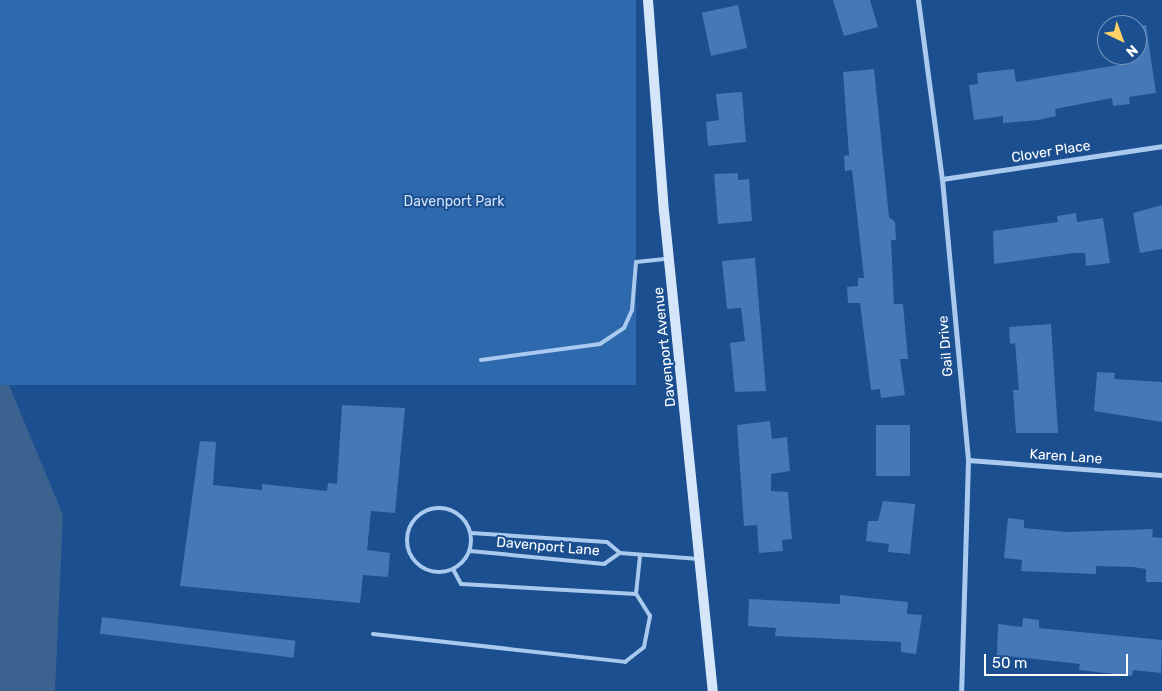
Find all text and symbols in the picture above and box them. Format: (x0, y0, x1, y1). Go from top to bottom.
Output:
north arrow (1097, 15, 1147, 65)
text: N (1122, 41, 1141, 60)
street label: Clover Place (1010, 137, 1092, 167)
park label: Davenport Park (404, 194, 504, 210)
street label: Davenport Avenue (650, 286, 680, 408)
street label: Gail Drive (935, 315, 957, 377)
street label: Karen Lane (1029, 446, 1103, 468)
street label: Davenport Lane (496, 534, 600, 560)
scale bar (987, 644, 1131, 676)
text: 50 m (992, 654, 1027, 672)

